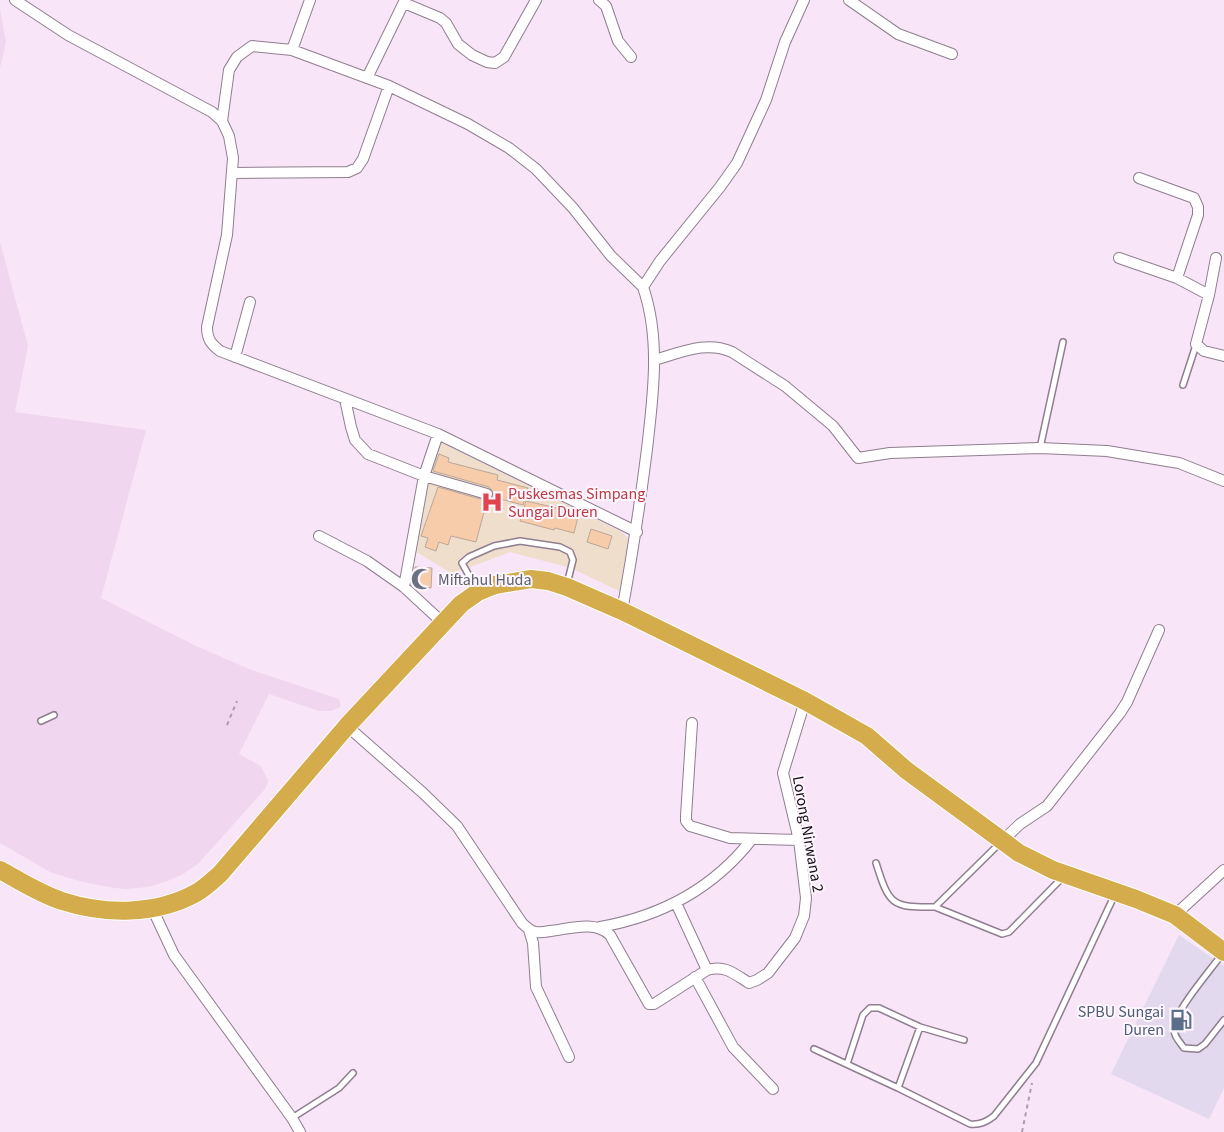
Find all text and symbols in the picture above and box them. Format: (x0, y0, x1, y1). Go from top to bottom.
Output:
place label: Puskesmas Simpang Sungai Duren (508, 483, 645, 523)
hospital icon: Puskesmas Simpang Sungai Duren (479, 489, 505, 515)
mosque icon: Miftahul Huda (409, 566, 435, 592)
place label: Miftahul Huda (438, 569, 532, 591)
street label: Lorong Nirwana 2 (787, 774, 829, 894)
place label: SPBU Sungai Duren (1078, 1001, 1164, 1041)
fuel station icon: SPBU Sungai Duren (1168, 1007, 1194, 1033)

